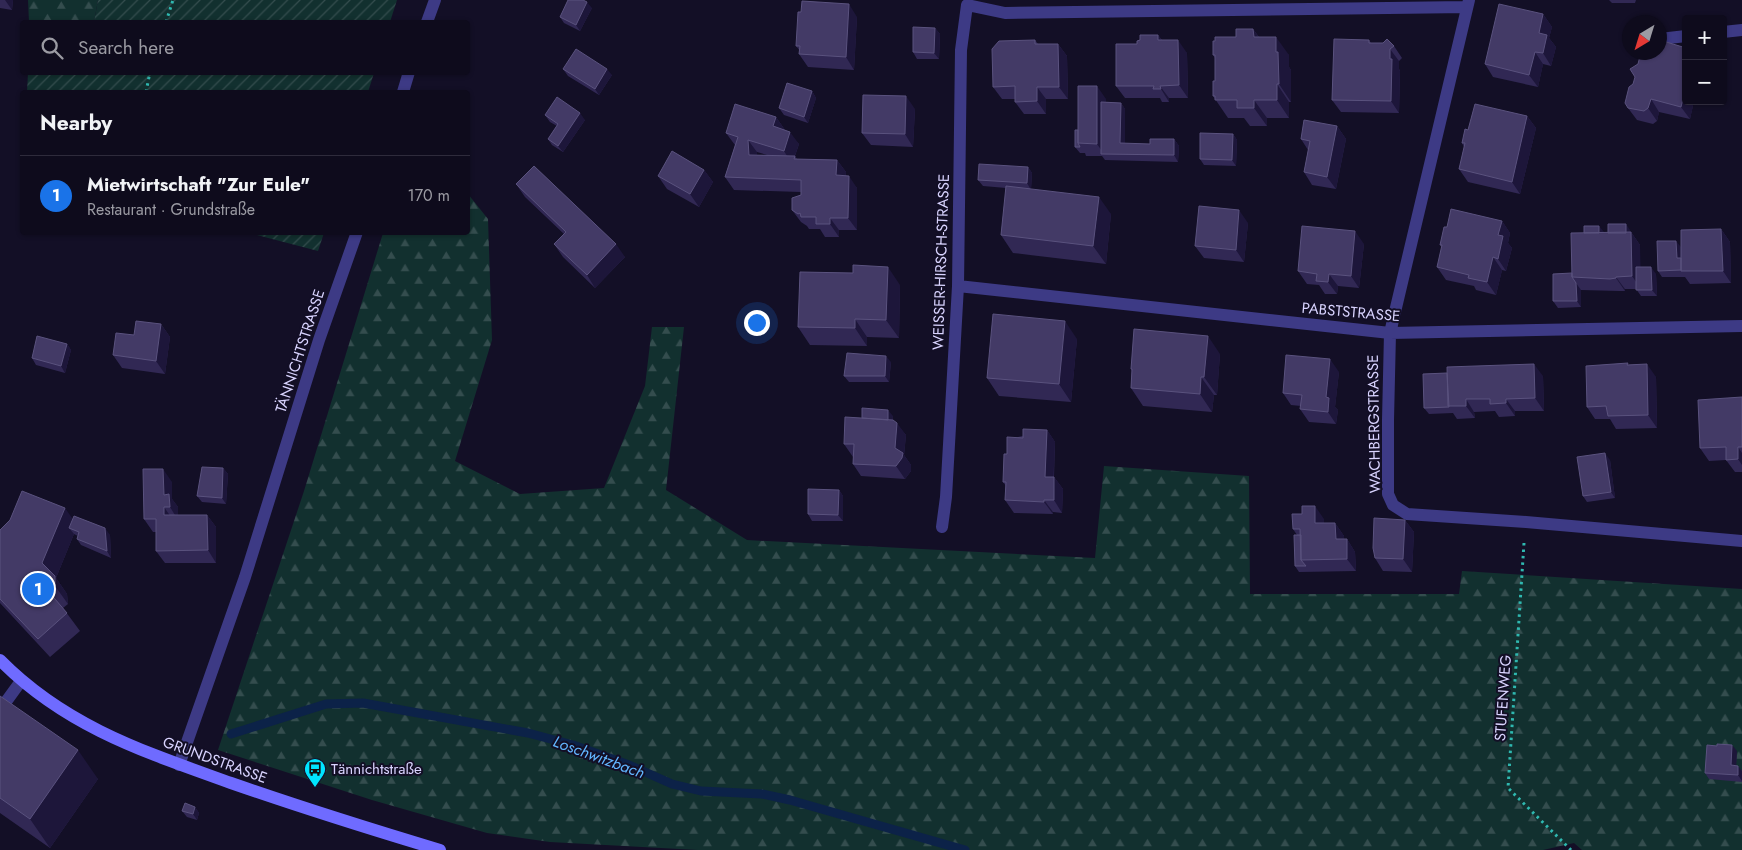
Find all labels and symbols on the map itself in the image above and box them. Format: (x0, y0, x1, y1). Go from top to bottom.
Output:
north arrow (1622, 15, 1667, 60)
street label: WEISSER-HIRSCH-STRASSE (927, 173, 955, 351)
street label: TÄNNICHTSTRASSE (270, 287, 330, 415)
street label: PABSTSTRASSE (1301, 297, 1401, 327)
your location (744, 310, 770, 336)
street label: WACHBERGSTRASSE (1362, 354, 1386, 494)
pin: 1 (22, 570, 54, 608)
street label: STUFENWEG (1489, 654, 1517, 742)
water label: Loschwitzbach (550, 730, 648, 784)
street label: GRUNDSTRASSE (160, 731, 270, 789)
bus stop icon: Tännichtstraße (303, 757, 327, 788)
place label: Tännichtstraße (331, 758, 422, 780)

